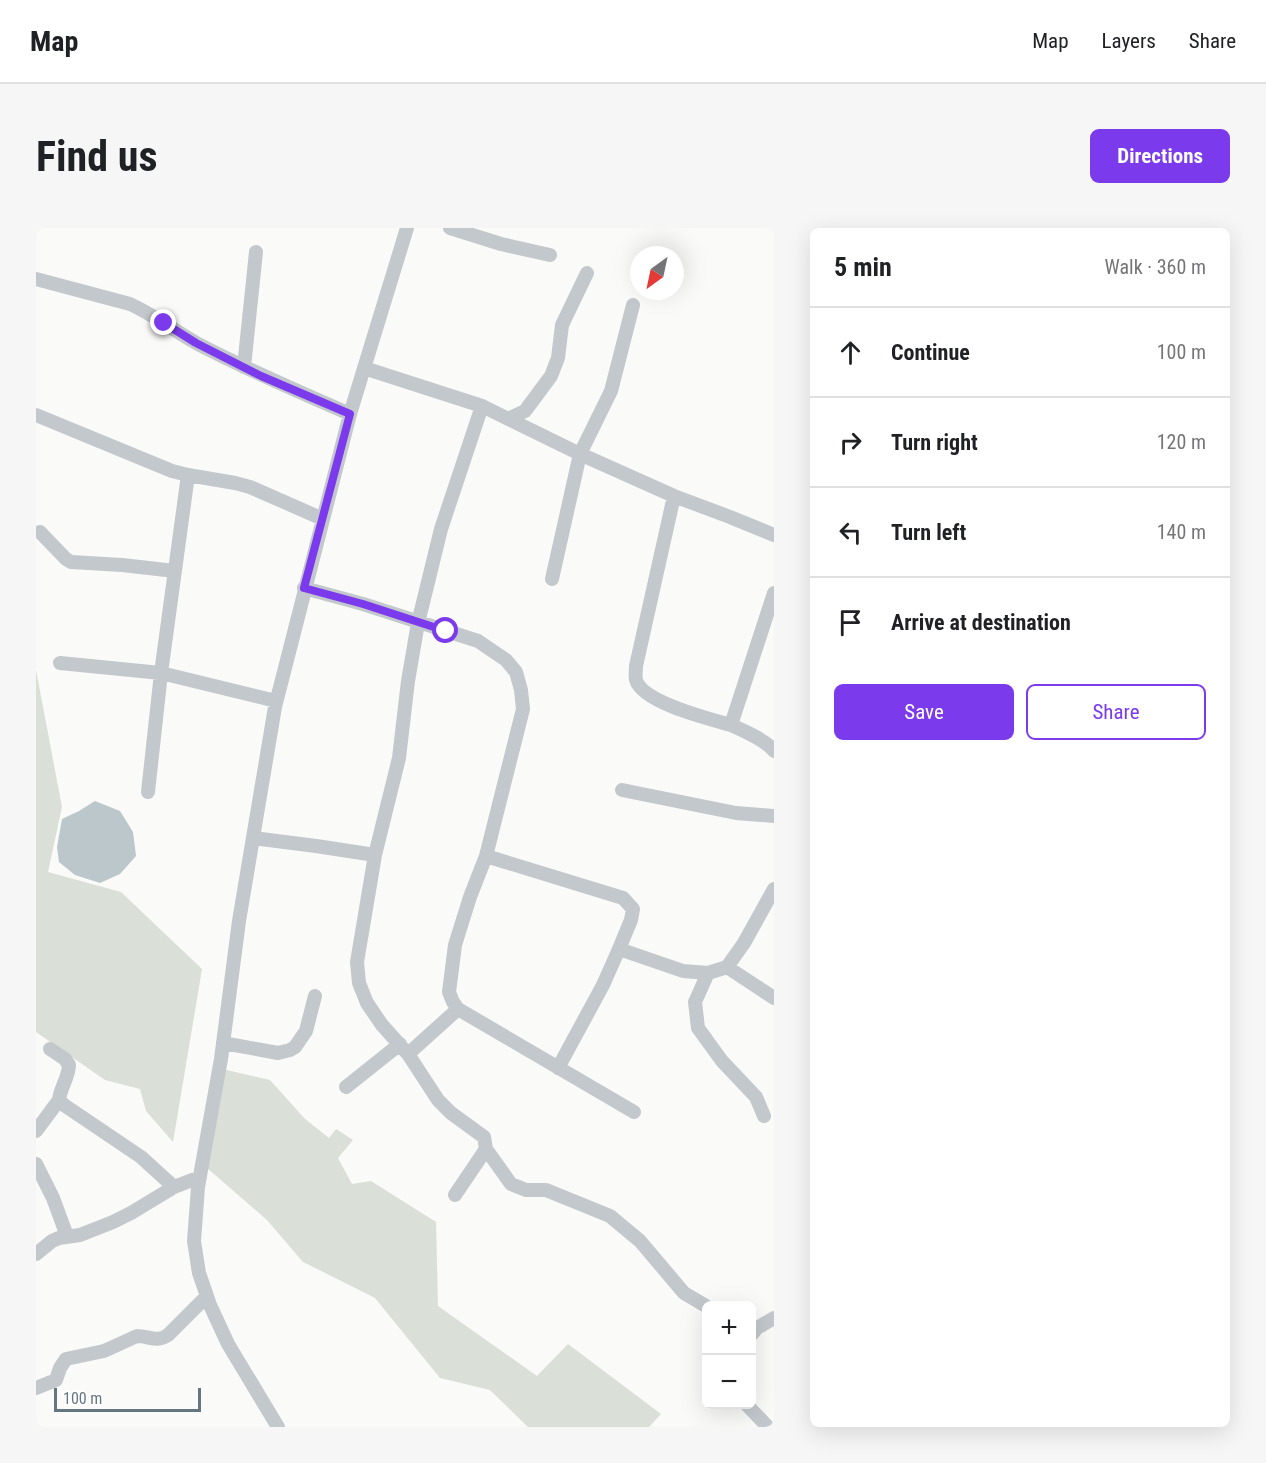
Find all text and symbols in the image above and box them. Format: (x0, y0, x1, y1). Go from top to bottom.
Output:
text: Map (30, 25, 78, 58)
text: Map (1032, 29, 1069, 53)
text: Layers (1102, 29, 1156, 53)
text: Share (1189, 29, 1236, 53)
button: Directions (1090, 129, 1230, 183)
text: Find us (36, 132, 157, 181)
north arrow (630, 246, 684, 300)
text: 5 min (834, 252, 892, 282)
text: Walk · 360 m (1105, 255, 1206, 279)
route end (150, 309, 176, 335)
icon: ahead (834, 336, 867, 369)
text: Continue (891, 340, 970, 365)
text: 100 m (1157, 340, 1206, 364)
icon: right (834, 426, 867, 459)
text: Turn right (891, 430, 978, 455)
text: 120 m (1157, 430, 1206, 454)
icon: left (834, 516, 867, 549)
text: Turn left (891, 520, 966, 545)
text: 140 m (1157, 520, 1206, 544)
icon: arrive (834, 606, 867, 639)
text: Arrive at destination (891, 610, 1071, 635)
route start (432, 617, 458, 643)
button: Save (834, 684, 1014, 740)
button: Share (1026, 684, 1206, 740)
map controls (702, 1301, 756, 1409)
button: + (702, 1301, 756, 1355)
button: − (702, 1355, 756, 1409)
scale bar (54, 1385, 201, 1412)
text: 100 m (63, 1389, 102, 1408)

